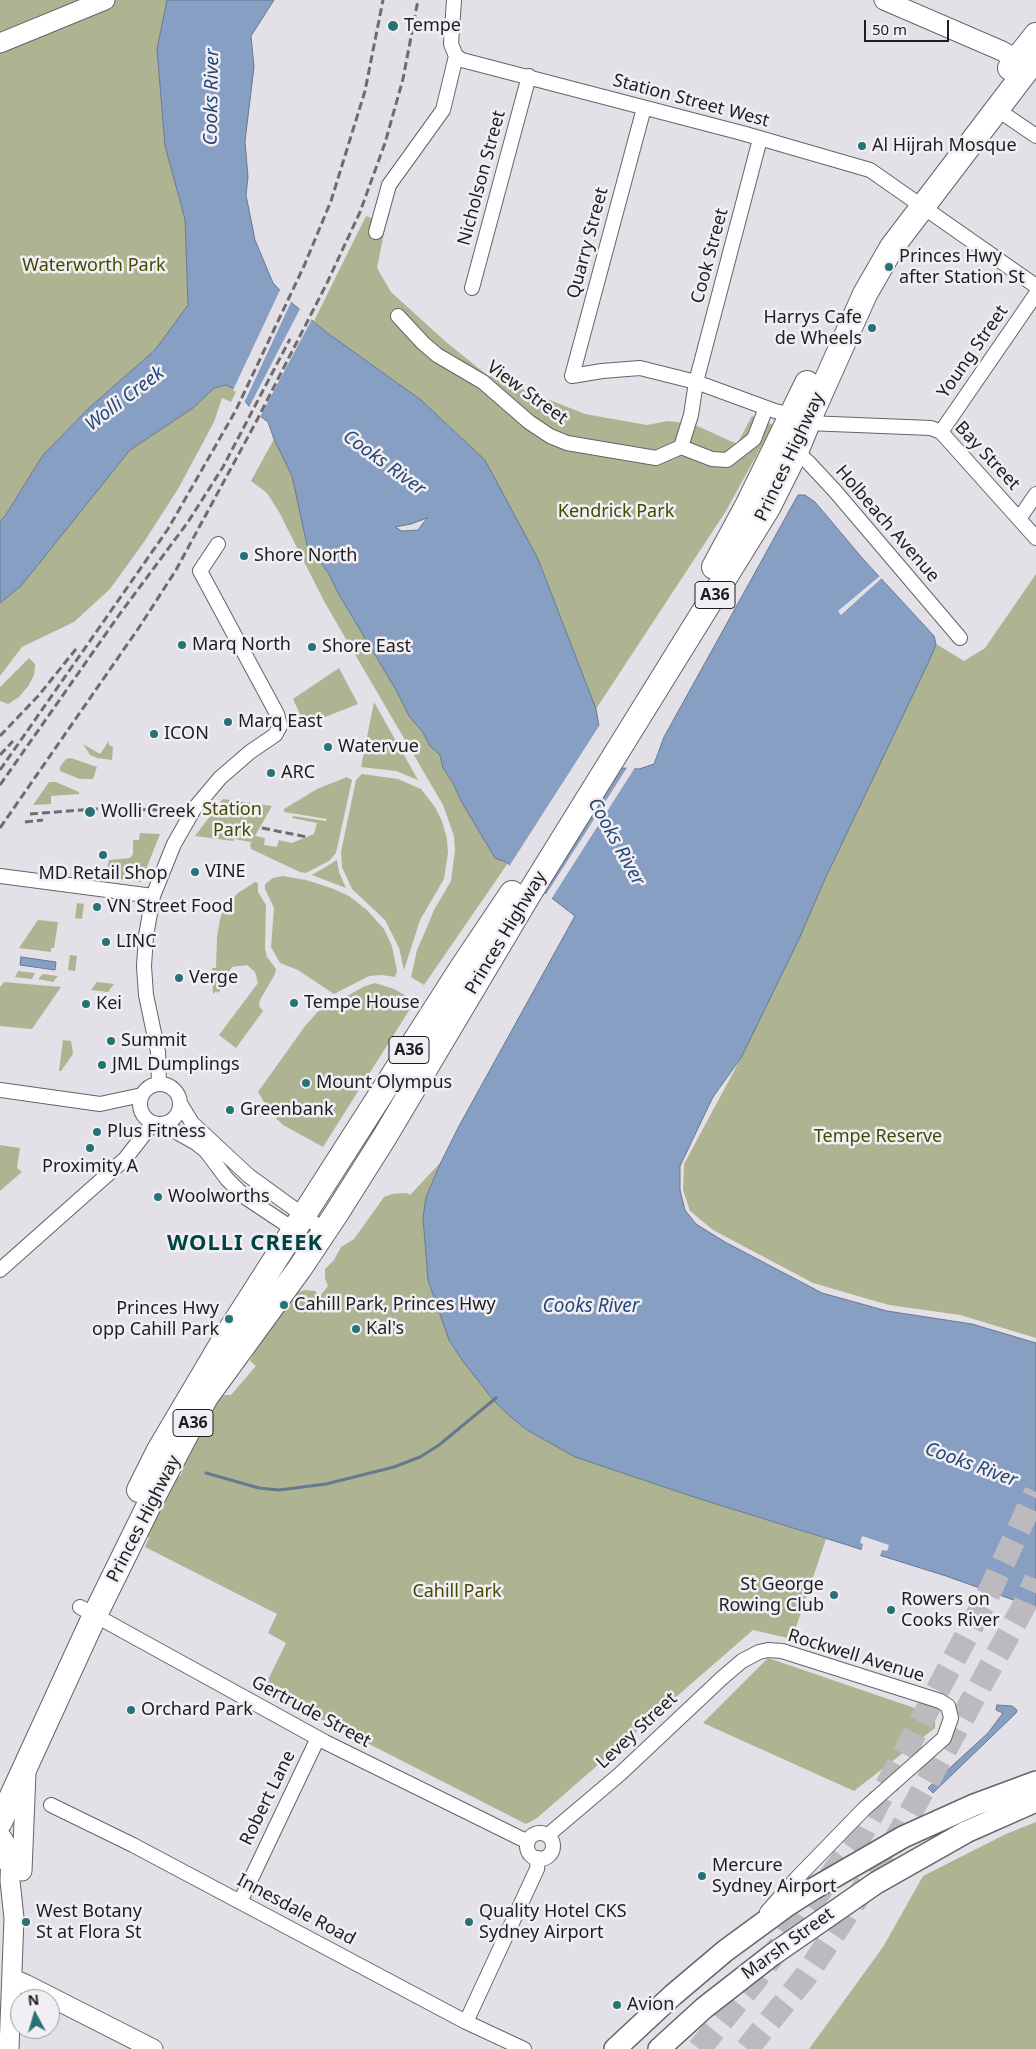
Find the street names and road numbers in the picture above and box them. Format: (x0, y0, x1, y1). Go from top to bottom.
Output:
street label: Station Street West (610, 70, 772, 132)
street label: Nicholson Street (454, 108, 510, 248)
street label: Quarry Street (563, 185, 613, 301)
street label: Cook Street (687, 206, 733, 306)
street label: Young Street (933, 301, 1013, 403)
street label: View Street (482, 357, 572, 429)
street label: Princes Highway (751, 389, 829, 525)
street label: Bay Street (950, 417, 1024, 495)
street label: Holbeach Avenue (830, 461, 944, 587)
road number: A36 (695, 582, 735, 608)
street label: Princes Highway (461, 868, 551, 998)
road number: A36 (389, 1036, 429, 1064)
road number: A36 (173, 1410, 213, 1436)
street label: Princes Highway (103, 1452, 185, 1586)
street label: Rockwell Avenue (785, 1625, 927, 1687)
street label: Gertrude Street (248, 1672, 374, 1752)
street label: Levey Street (592, 1688, 682, 1774)
street label: Robert Lane (236, 1747, 300, 1849)
street label: Innesdale Road (233, 1870, 359, 1950)
street label: Marsh Street (738, 1903, 838, 1985)

